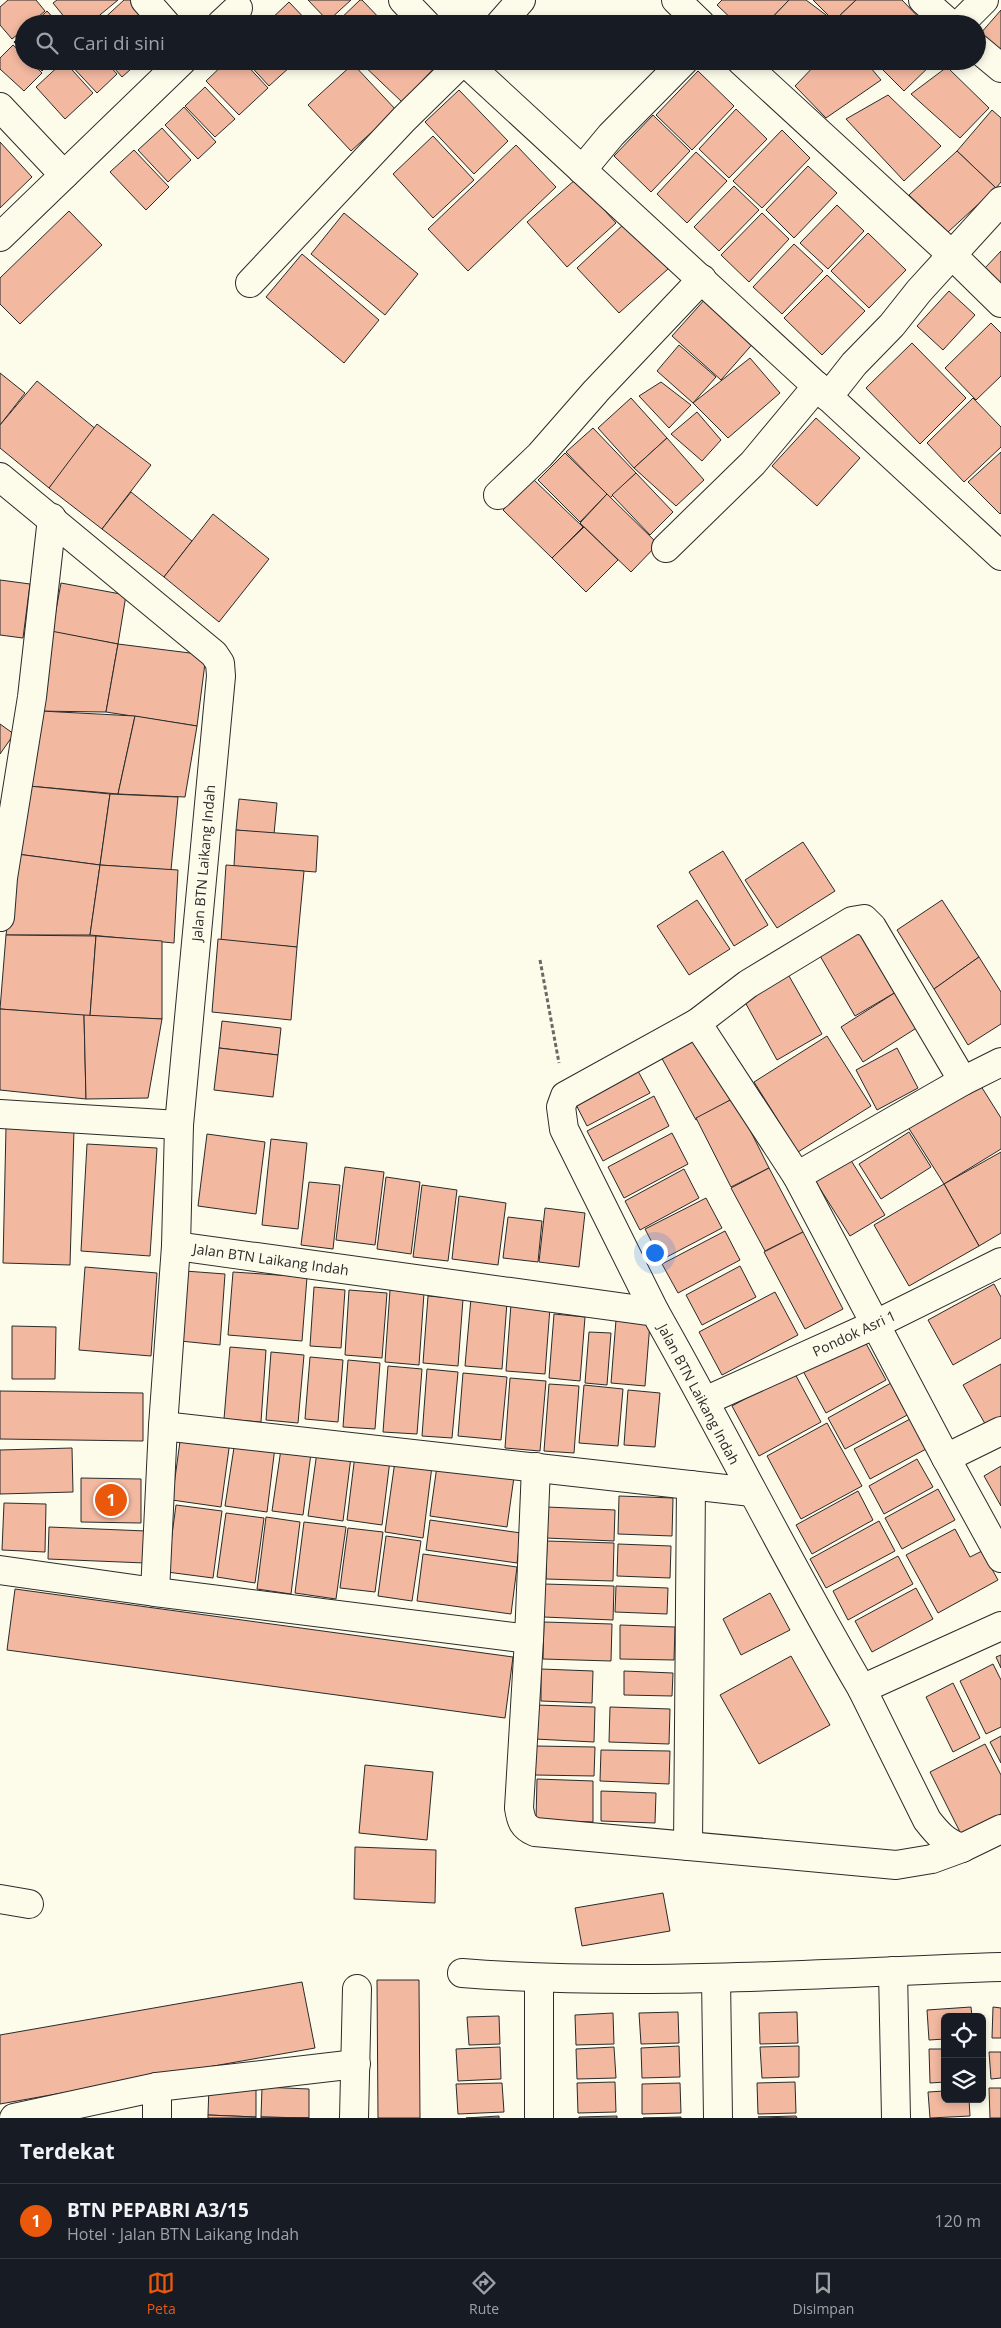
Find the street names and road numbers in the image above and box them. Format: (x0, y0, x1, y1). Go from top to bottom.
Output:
street label: Jalan BTN Laikang Indah (187, 784, 219, 944)
street label: Jalan BTN Laikang Indah (190, 1238, 350, 1279)
street label: Pondok Asri 1 (809, 1305, 899, 1361)
street label: Jalan BTN Laikang Indah (653, 1318, 744, 1468)

